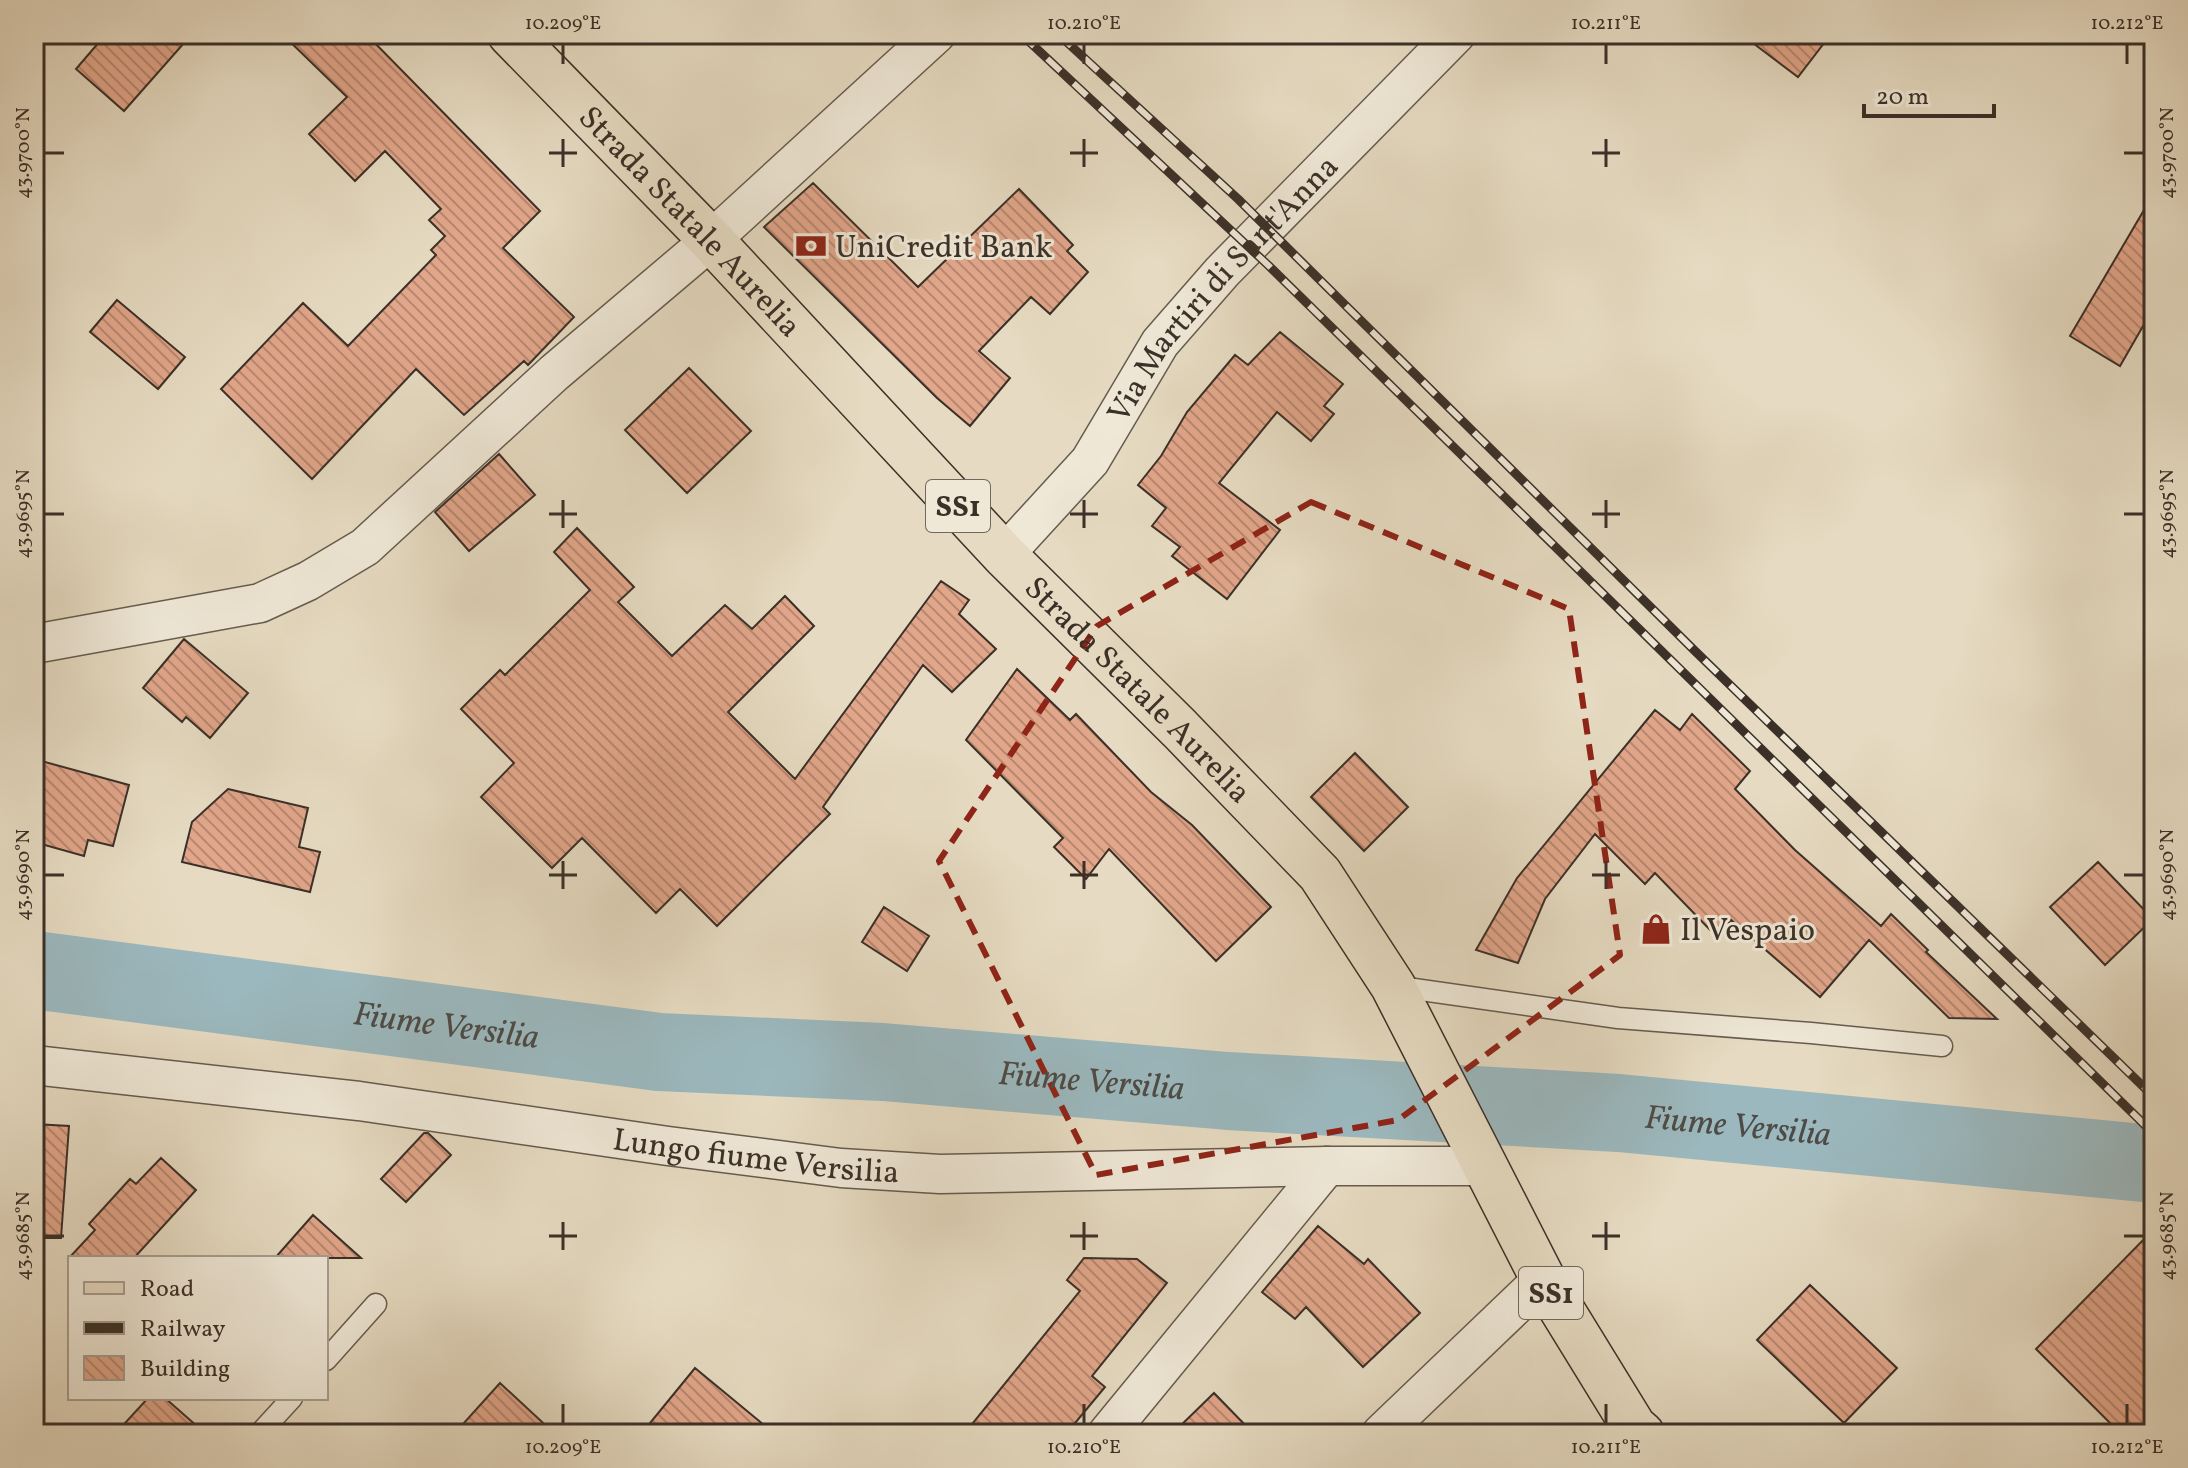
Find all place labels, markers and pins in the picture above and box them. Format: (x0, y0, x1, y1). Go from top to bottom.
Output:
place label: UniCredit Bank (835, 227, 1053, 271)
bank icon: UniCredit Bank (794, 229, 828, 263)
place label: Il Vespaio (1680, 910, 1815, 954)
shop icon: Il Vespaio (1639, 912, 1673, 946)

